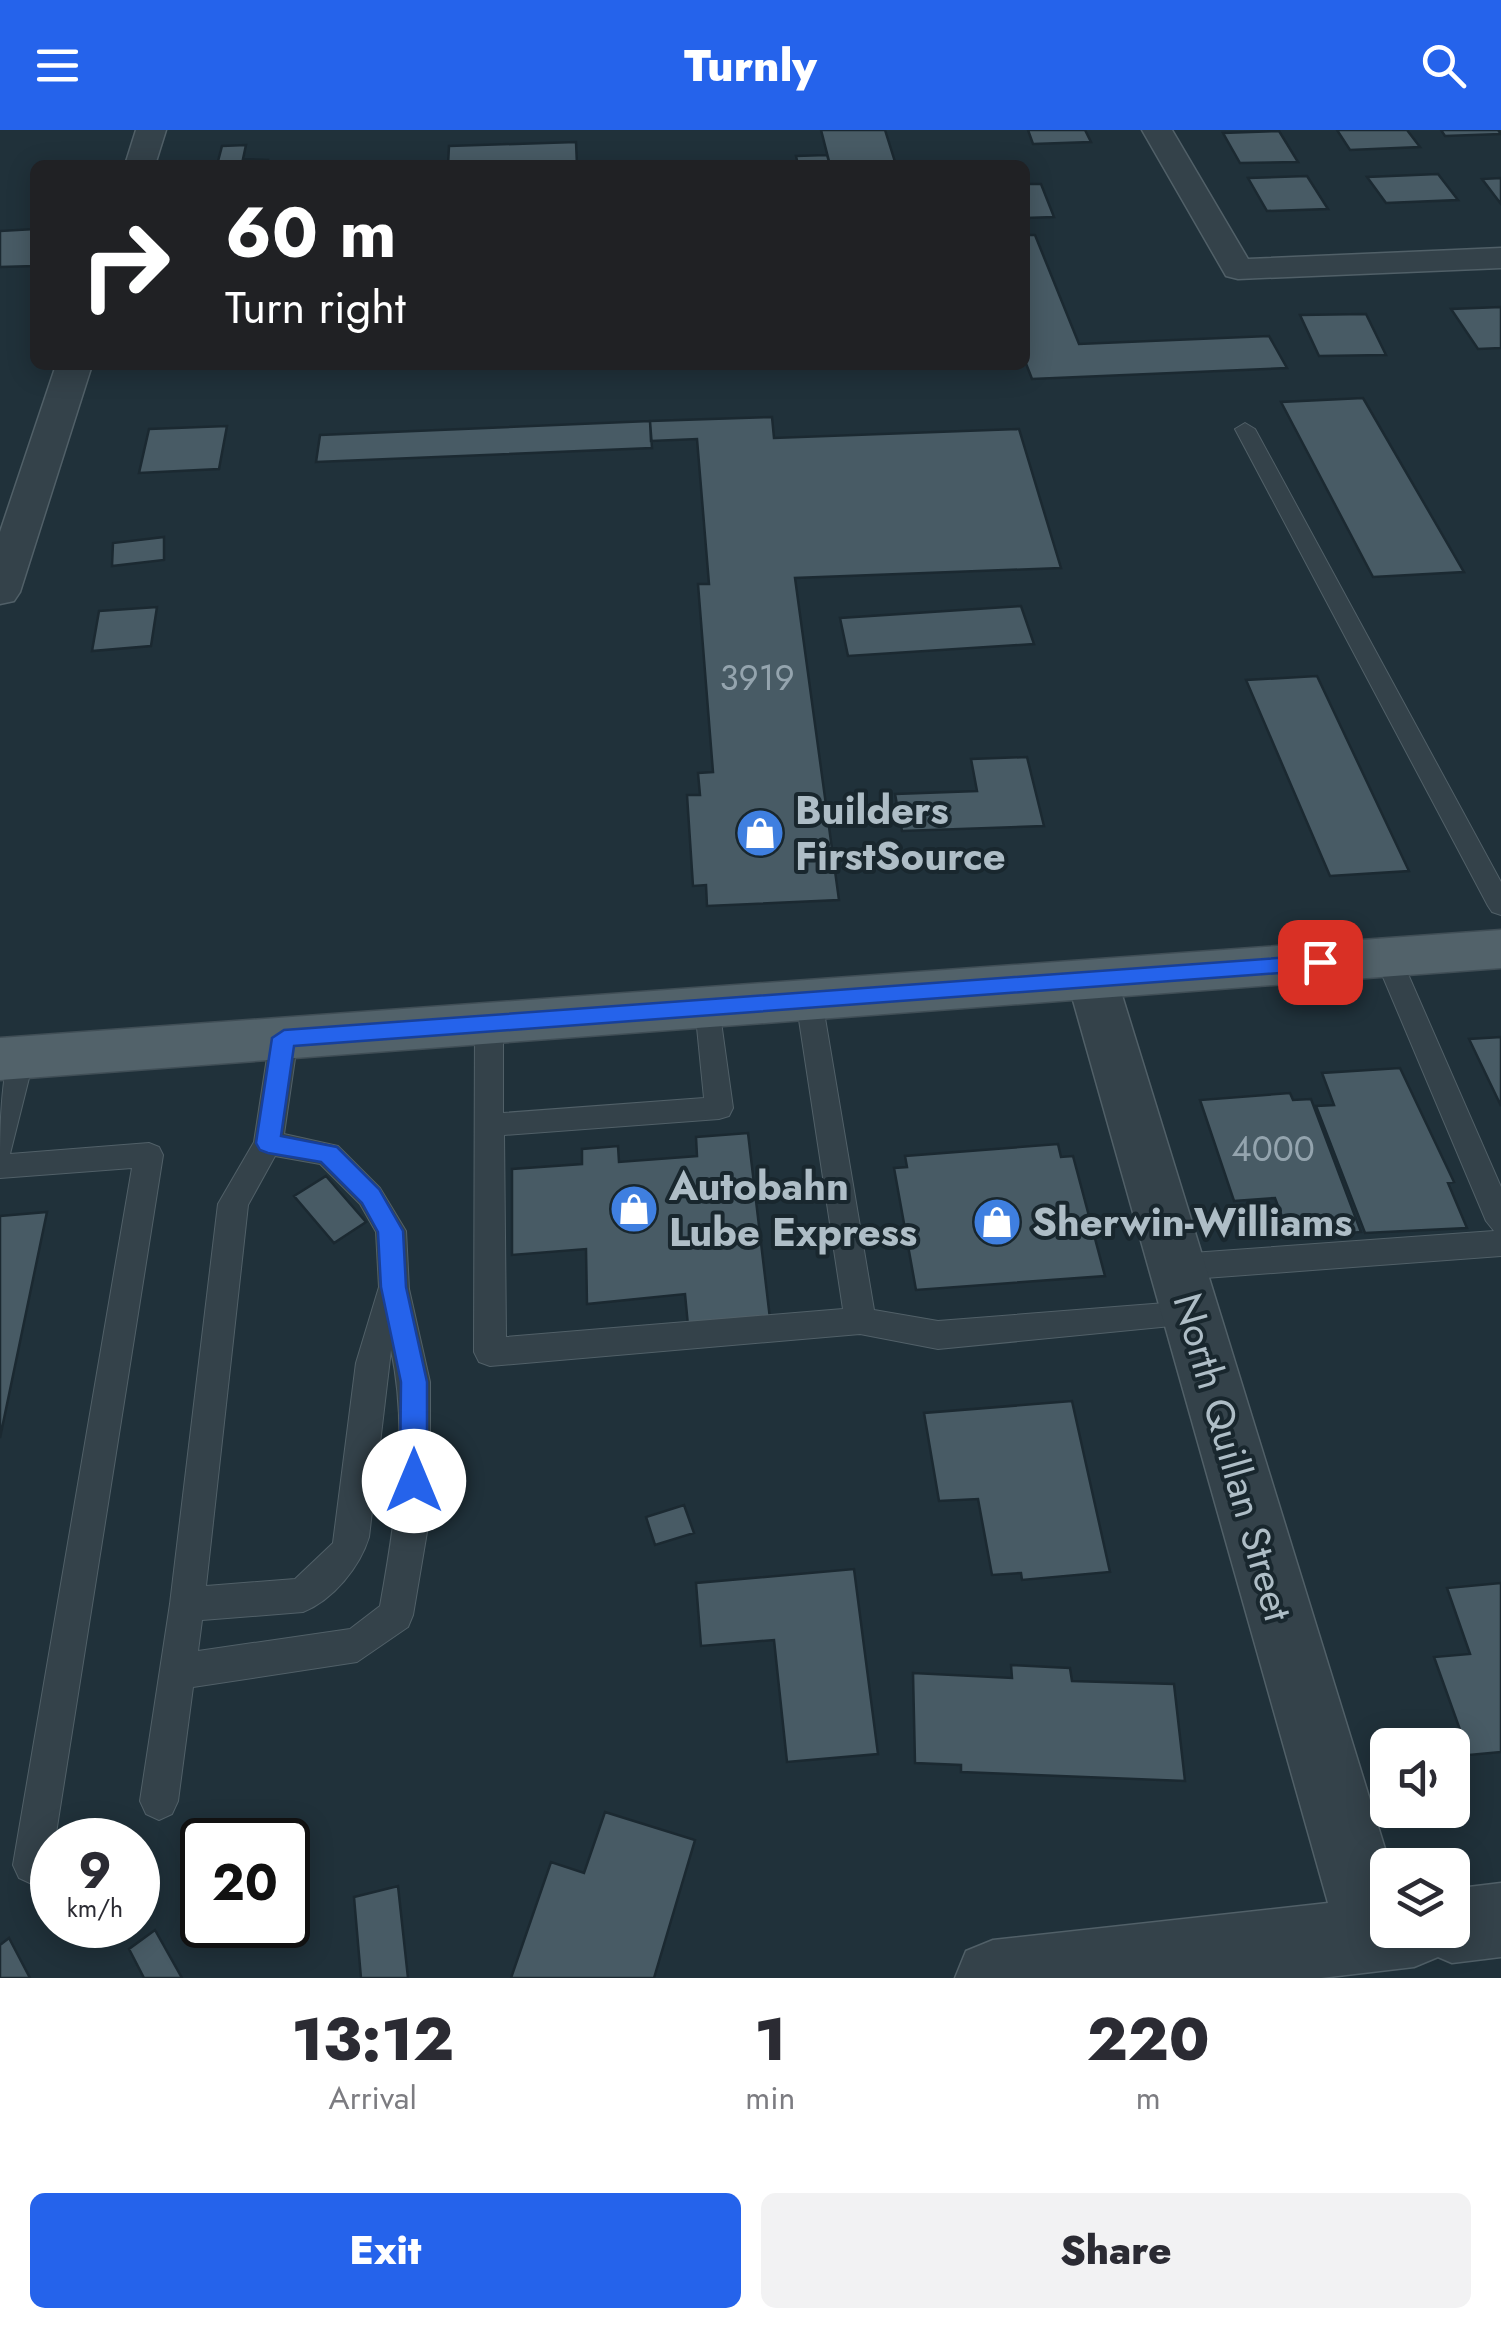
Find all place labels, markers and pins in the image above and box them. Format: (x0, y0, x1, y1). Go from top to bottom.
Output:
place label: Builders FirstSource (795, 781, 1006, 885)
shop icon: Builders FirstSource (734, 807, 786, 859)
pin (1278, 920, 1363, 1005)
place label: Autobahn Lube Express (668, 1157, 917, 1261)
shop icon: Autobahn Lube Express (608, 1183, 660, 1235)
place label: Sherwin-Williams (1032, 1193, 1353, 1251)
shop icon: Sherwin-Williams (971, 1196, 1023, 1248)

